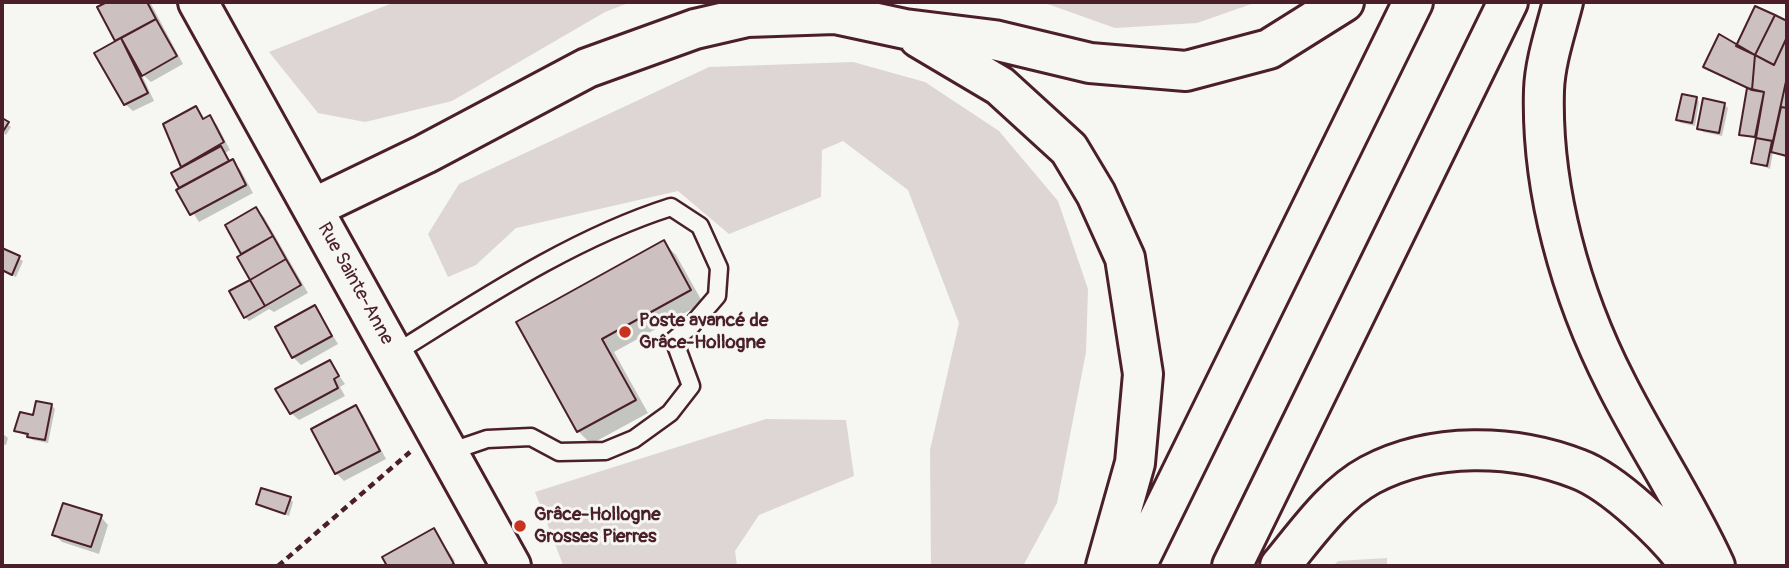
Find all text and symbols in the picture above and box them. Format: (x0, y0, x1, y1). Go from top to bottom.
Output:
street label: Rue Sainte-Anne (312, 219, 398, 349)
place label: Poste avancé de Grâce-Hollogne (639, 310, 768, 354)
marker: Poste avancé de Grâce-Hollogne (617, 324, 633, 340)
place label: Grâce-Hollogne Grosses Pierres (534, 504, 661, 548)
marker: Grâce-Hollogne Grosses Pierres (512, 518, 528, 534)

